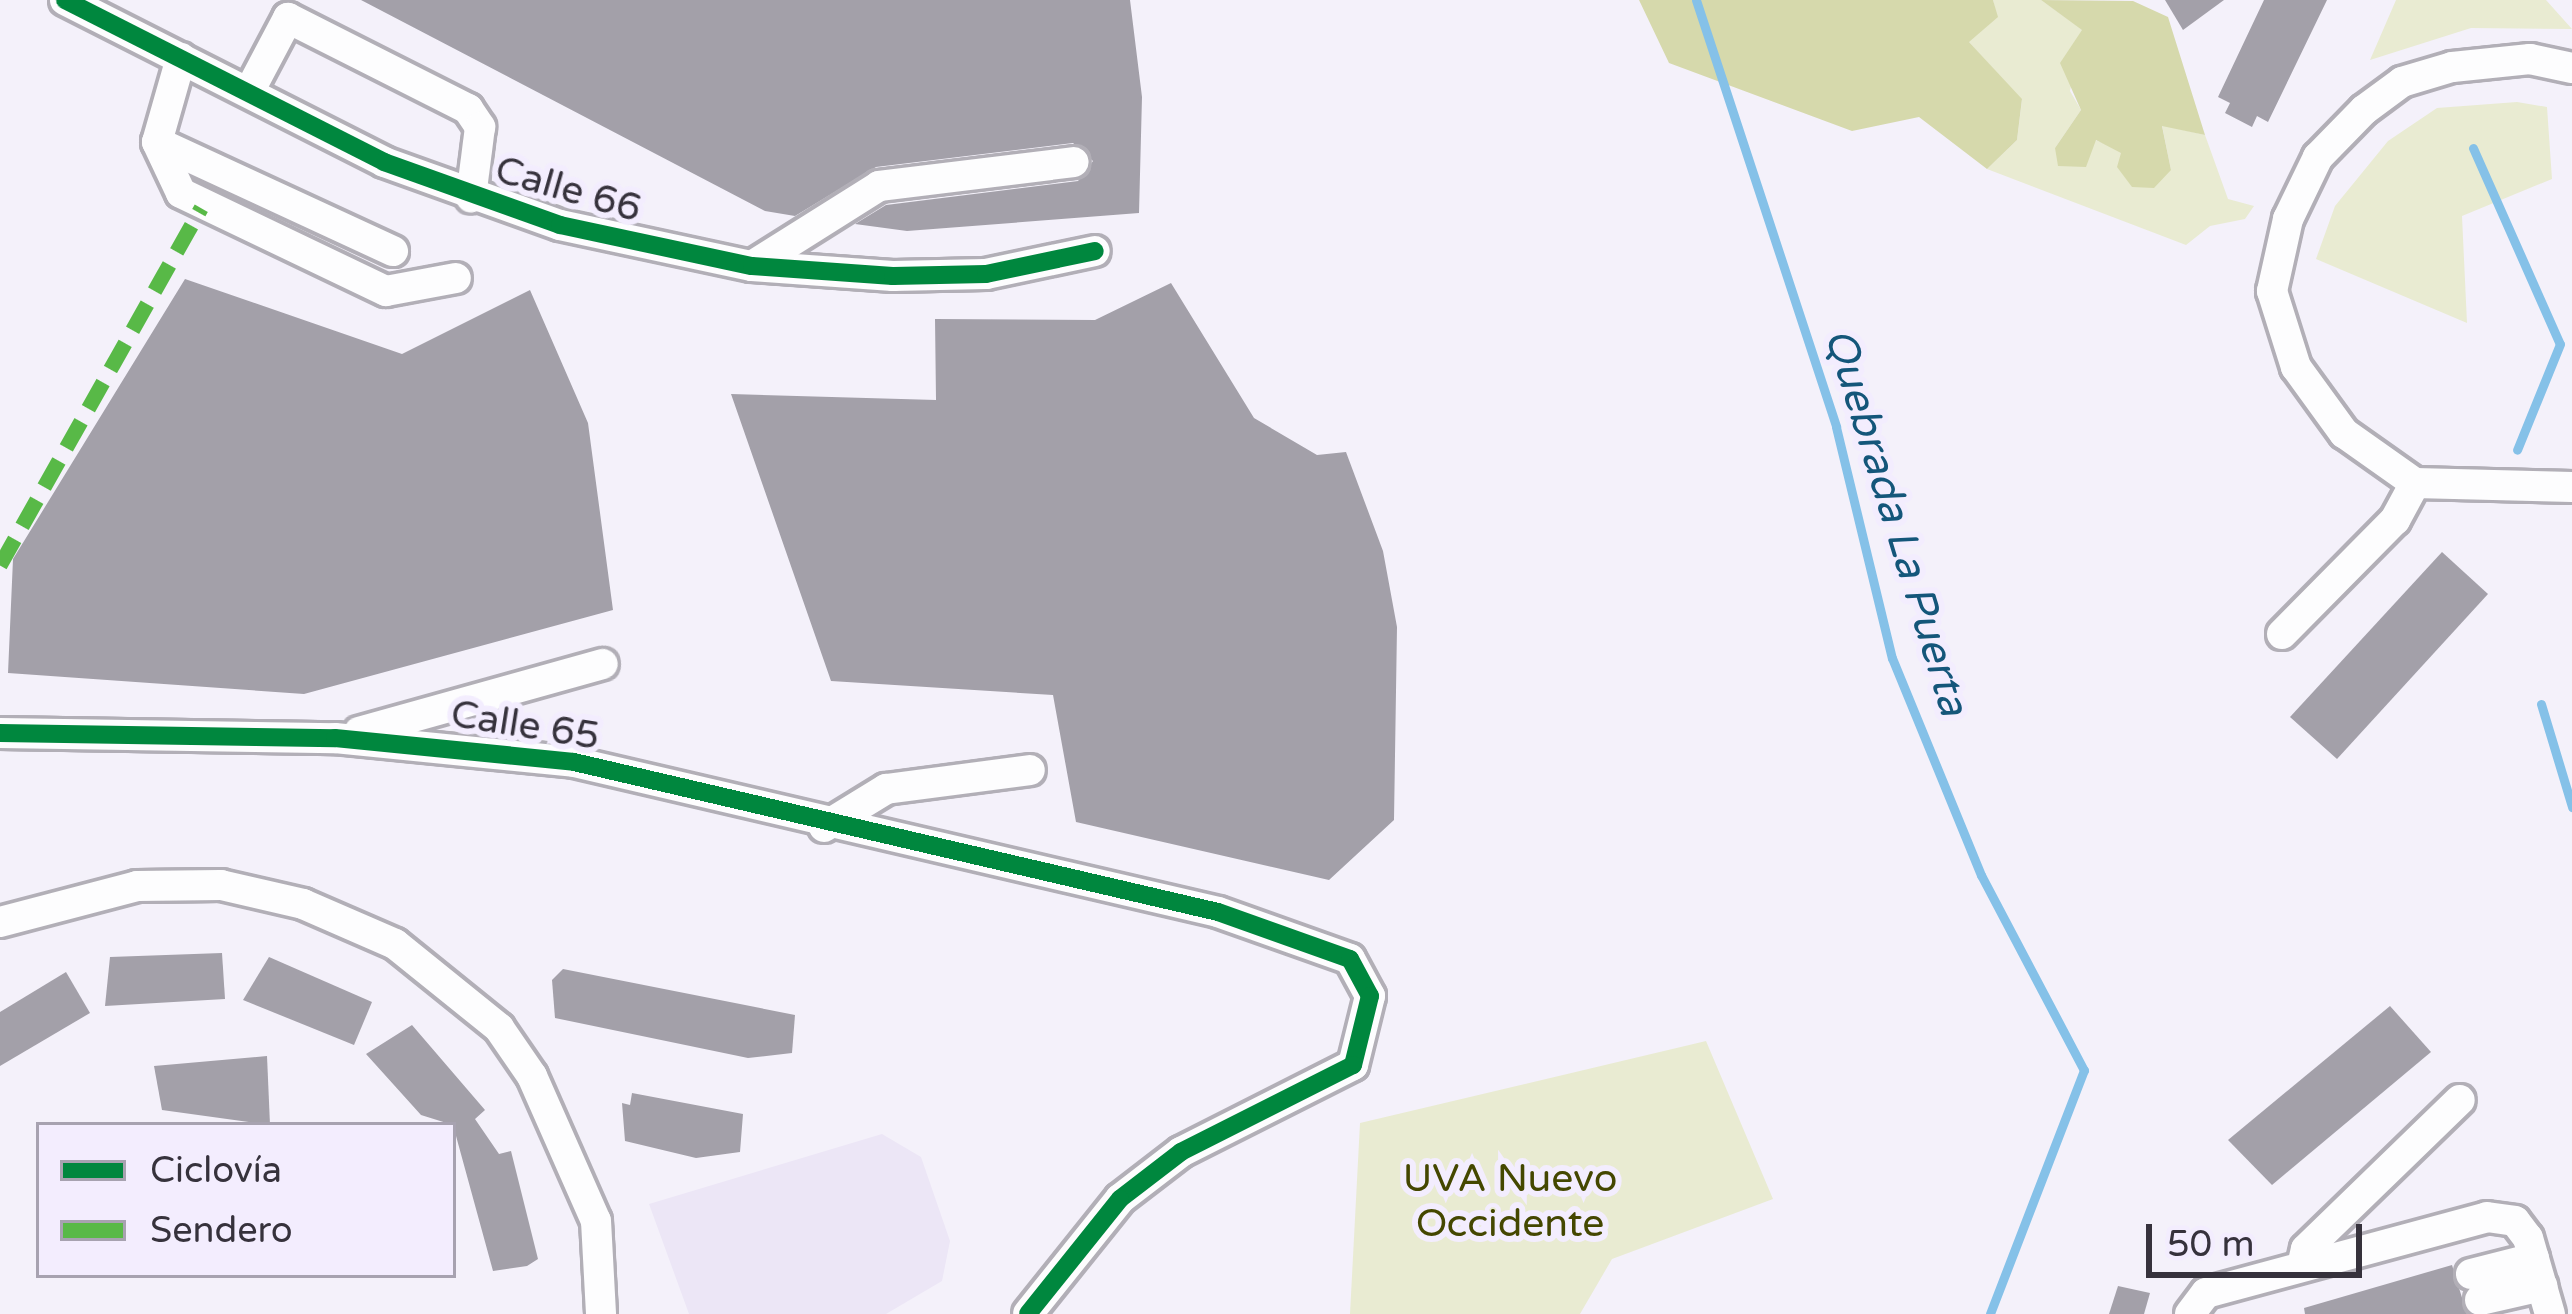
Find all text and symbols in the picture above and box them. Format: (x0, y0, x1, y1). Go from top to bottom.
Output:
street label: Calle 66 (490, 147, 646, 233)
water label: Quebrada La Puerta (1813, 322, 1979, 722)
street label: Calle 65 (447, 691, 603, 761)
legend (36, 1122, 456, 1278)
text: Ciclovía (150, 1149, 282, 1192)
park label: UVA Nuevo Occidente (1403, 1157, 1617, 1248)
scale bar (2152, 1200, 2368, 1274)
text: Sendero (150, 1209, 293, 1252)
text: 50 m (2167, 1223, 2255, 1266)

